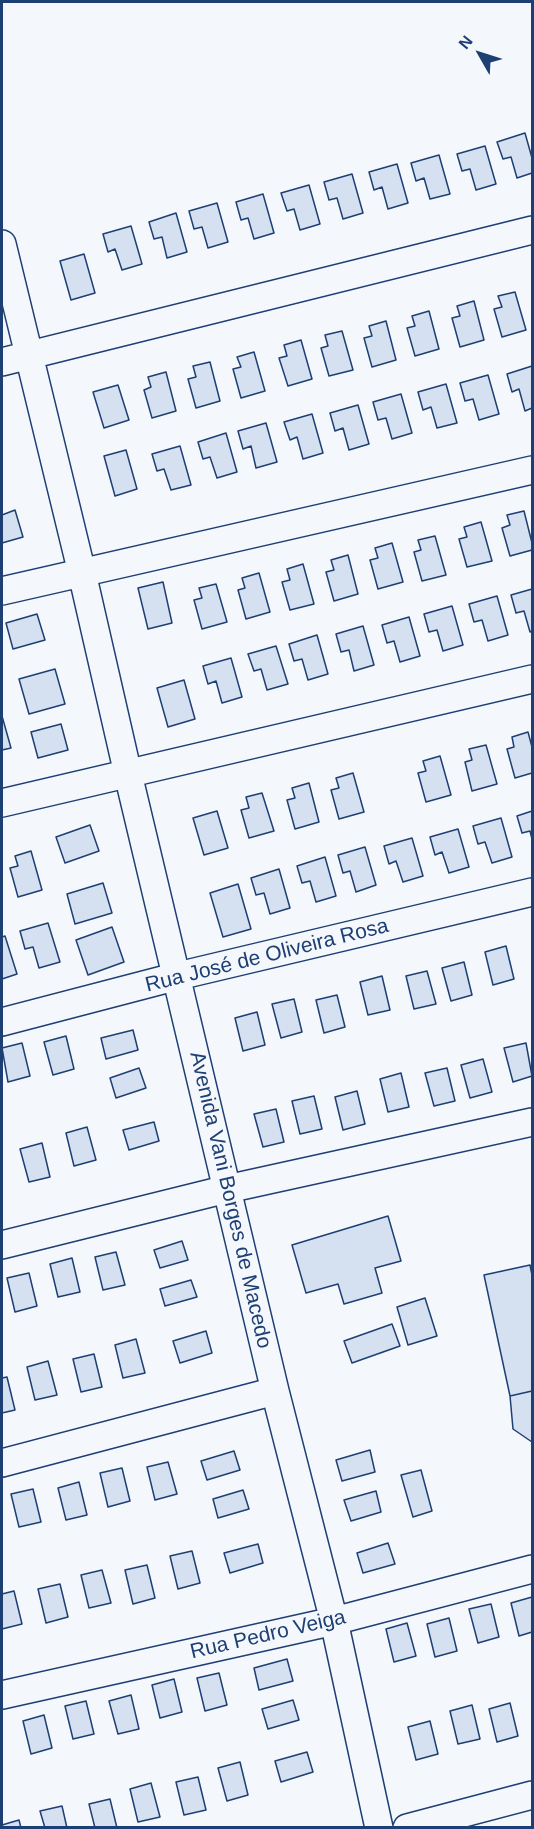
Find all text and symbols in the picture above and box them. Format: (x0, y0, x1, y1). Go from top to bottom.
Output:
north arrow (450, 24, 510, 84)
text: N (455, 33, 476, 52)
street label: Rua José de Oliveira Rosa (143, 914, 391, 998)
street label: Avenida Vani Borges de Macedo (184, 1049, 276, 1351)
street label: Rua Pedro Veiga (188, 1605, 348, 1665)

